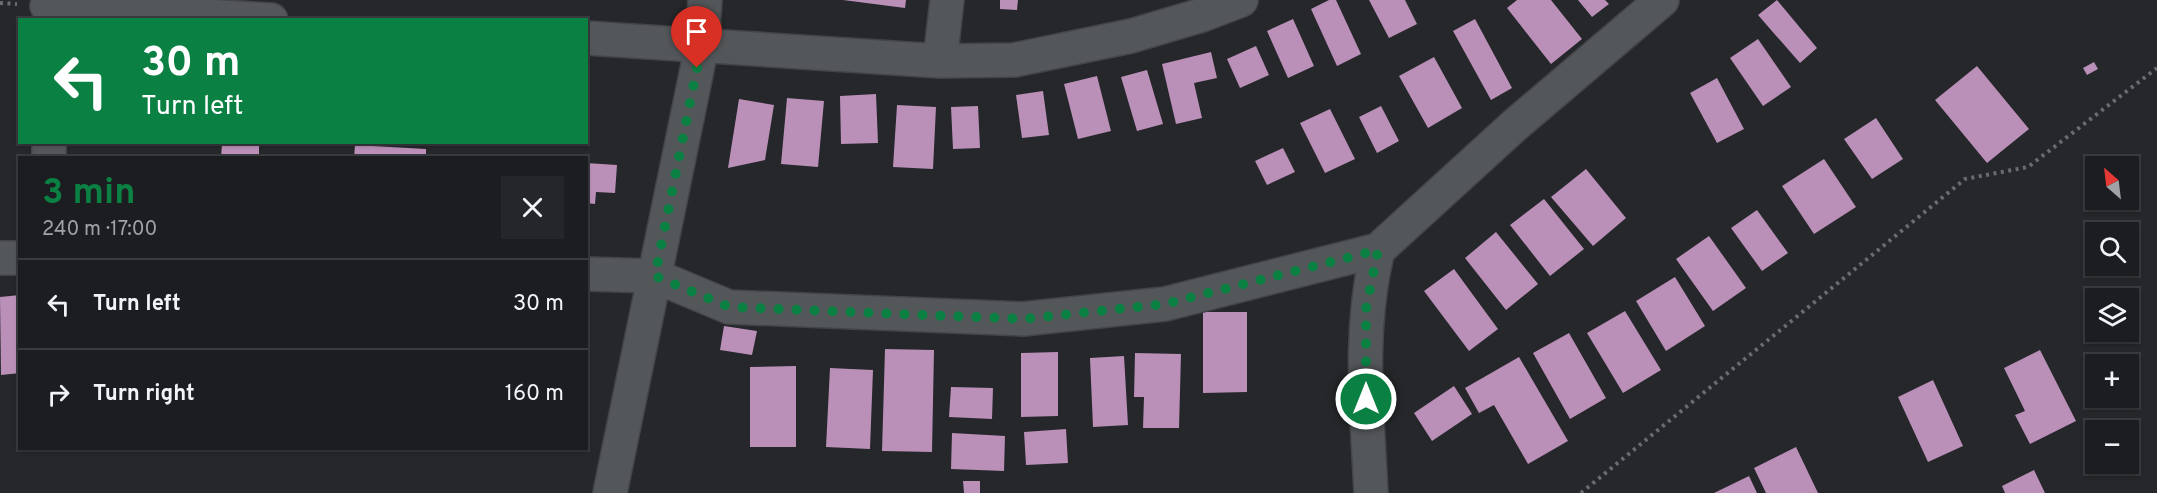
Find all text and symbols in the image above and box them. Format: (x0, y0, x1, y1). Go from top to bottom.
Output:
pin (671, 6, 722, 68)
icon: arrive (680, 15, 713, 48)
text: 30 m (141, 38, 240, 91)
icon: left (42, 42, 120, 120)
text: Turn left (141, 90, 243, 124)
north arrow (2085, 156, 2139, 210)
map controls (2085, 156, 2139, 474)
text: 3 min (42, 171, 136, 217)
button: close (501, 176, 564, 239)
text: 240 m · 17:00 (42, 217, 157, 243)
button: search (2085, 222, 2139, 276)
icon: left (42, 288, 75, 321)
button: layers (2085, 288, 2139, 342)
text: Turn left (93, 291, 181, 318)
text: 30 m (513, 291, 564, 318)
button: + (2085, 354, 2139, 408)
position arrow (1334, 367, 1398, 431)
icon: right (42, 378, 75, 411)
text: Turn right (93, 381, 195, 408)
text: 160 m (505, 381, 564, 408)
button: − (2085, 420, 2139, 474)

